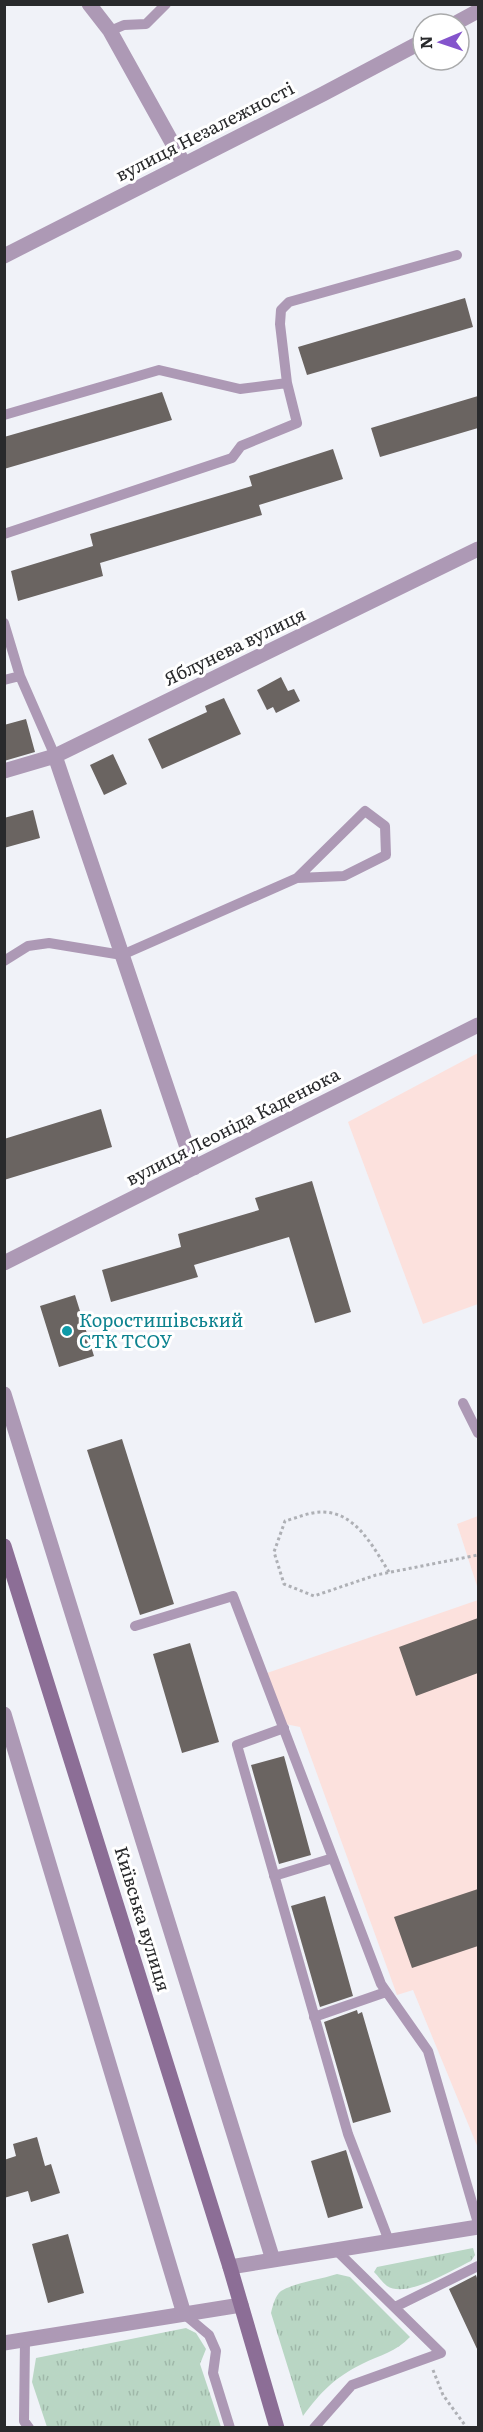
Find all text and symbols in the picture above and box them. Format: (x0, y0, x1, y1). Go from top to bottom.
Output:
north arrow (411, 12, 471, 72)
text: N (413, 35, 437, 50)
street label: вулиця Незалежності (110, 74, 298, 187)
street label: Яблунева вулиця (159, 600, 310, 692)
street label: вулиця Леоніда Каденюка (121, 1060, 344, 1192)
place label: Коростишівський СТК ТСОУ (79, 1306, 243, 1354)
marker: Коростишівський СТК ТСОУ (60, 1324, 74, 1338)
street label: Київська вулиця (109, 1843, 178, 1995)

